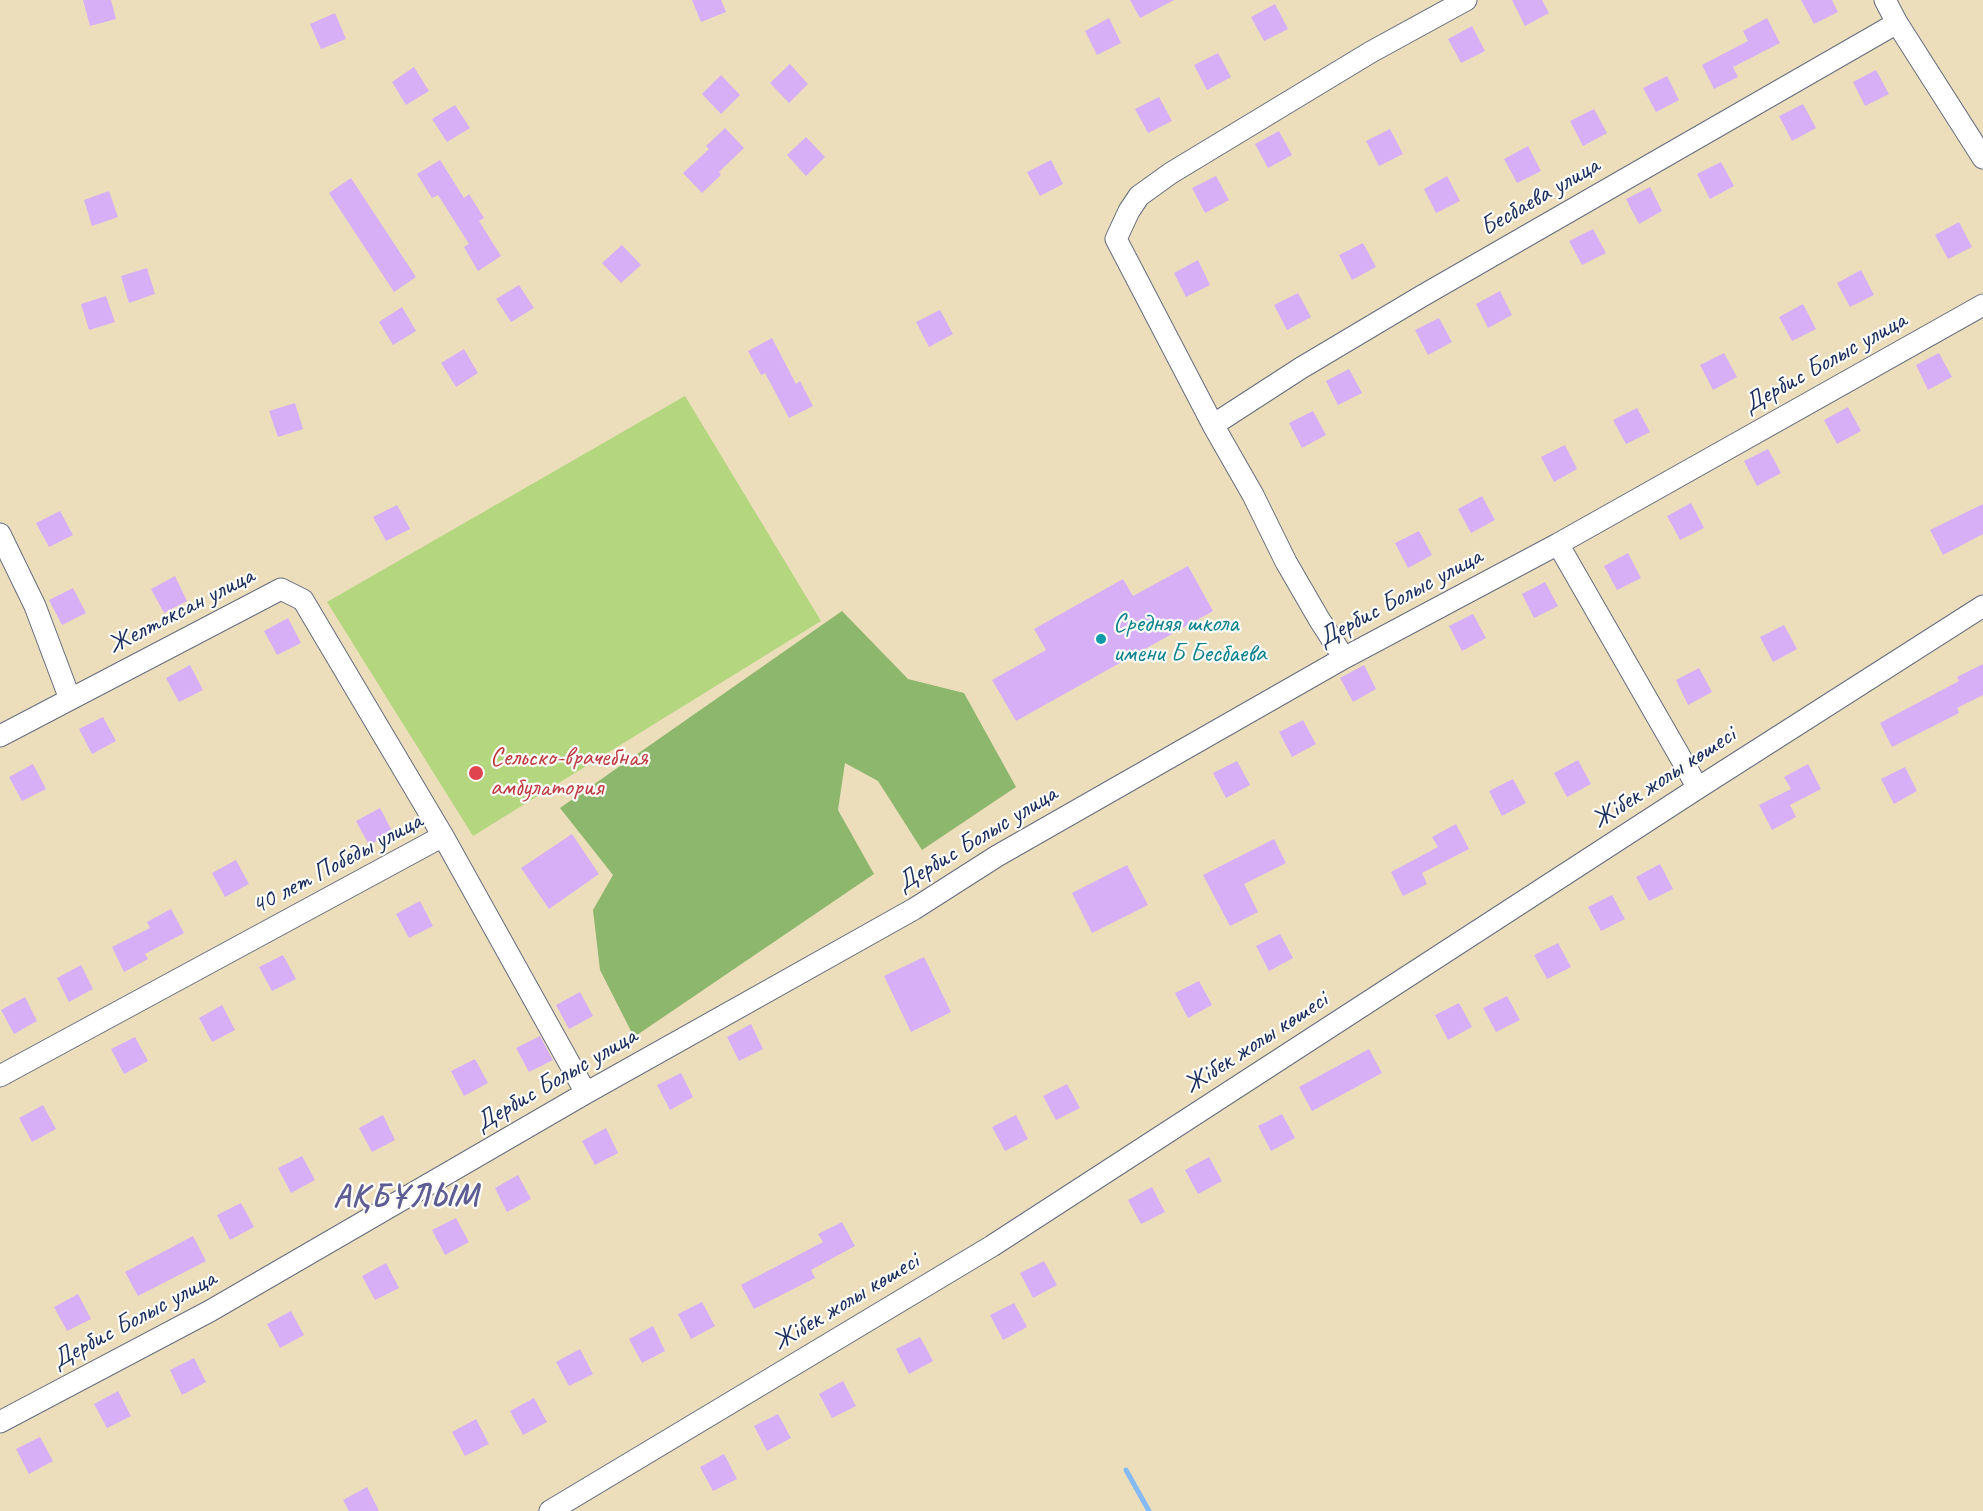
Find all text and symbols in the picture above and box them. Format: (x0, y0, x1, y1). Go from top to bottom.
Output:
street label: Бесбаева улица (1475, 150, 1605, 244)
street label: Дербис Болыс улица (1738, 305, 1912, 421)
street label: Дербис Болыс улица (1312, 542, 1488, 654)
street label: Желтоксан улица (103, 561, 259, 661)
place label: Средняя школа имени Б Бесбаева (1113, 608, 1266, 670)
marker: Средняя школа имени Б Бесбаева (1094, 632, 1108, 646)
street label: Жібек жолы көшесі (1586, 720, 1742, 836)
place label: Сельско-врачебная амбулатория (490, 742, 648, 804)
marker: Сельско-врачебная амбулатория (467, 764, 485, 782)
street label: Дербис Болыс улица (891, 779, 1063, 899)
street label: 40 лет Победы улица (246, 806, 428, 922)
street label: Жібек жолы көшесі (1178, 985, 1334, 1101)
street label: Дербис Болыс улица (469, 1021, 643, 1139)
district label: АҚБҰЛЫМ (333, 1179, 479, 1217)
street label: Жібек жолы көшесі (767, 1246, 925, 1358)
street label: Дербис Болыс улица (46, 1264, 222, 1376)

